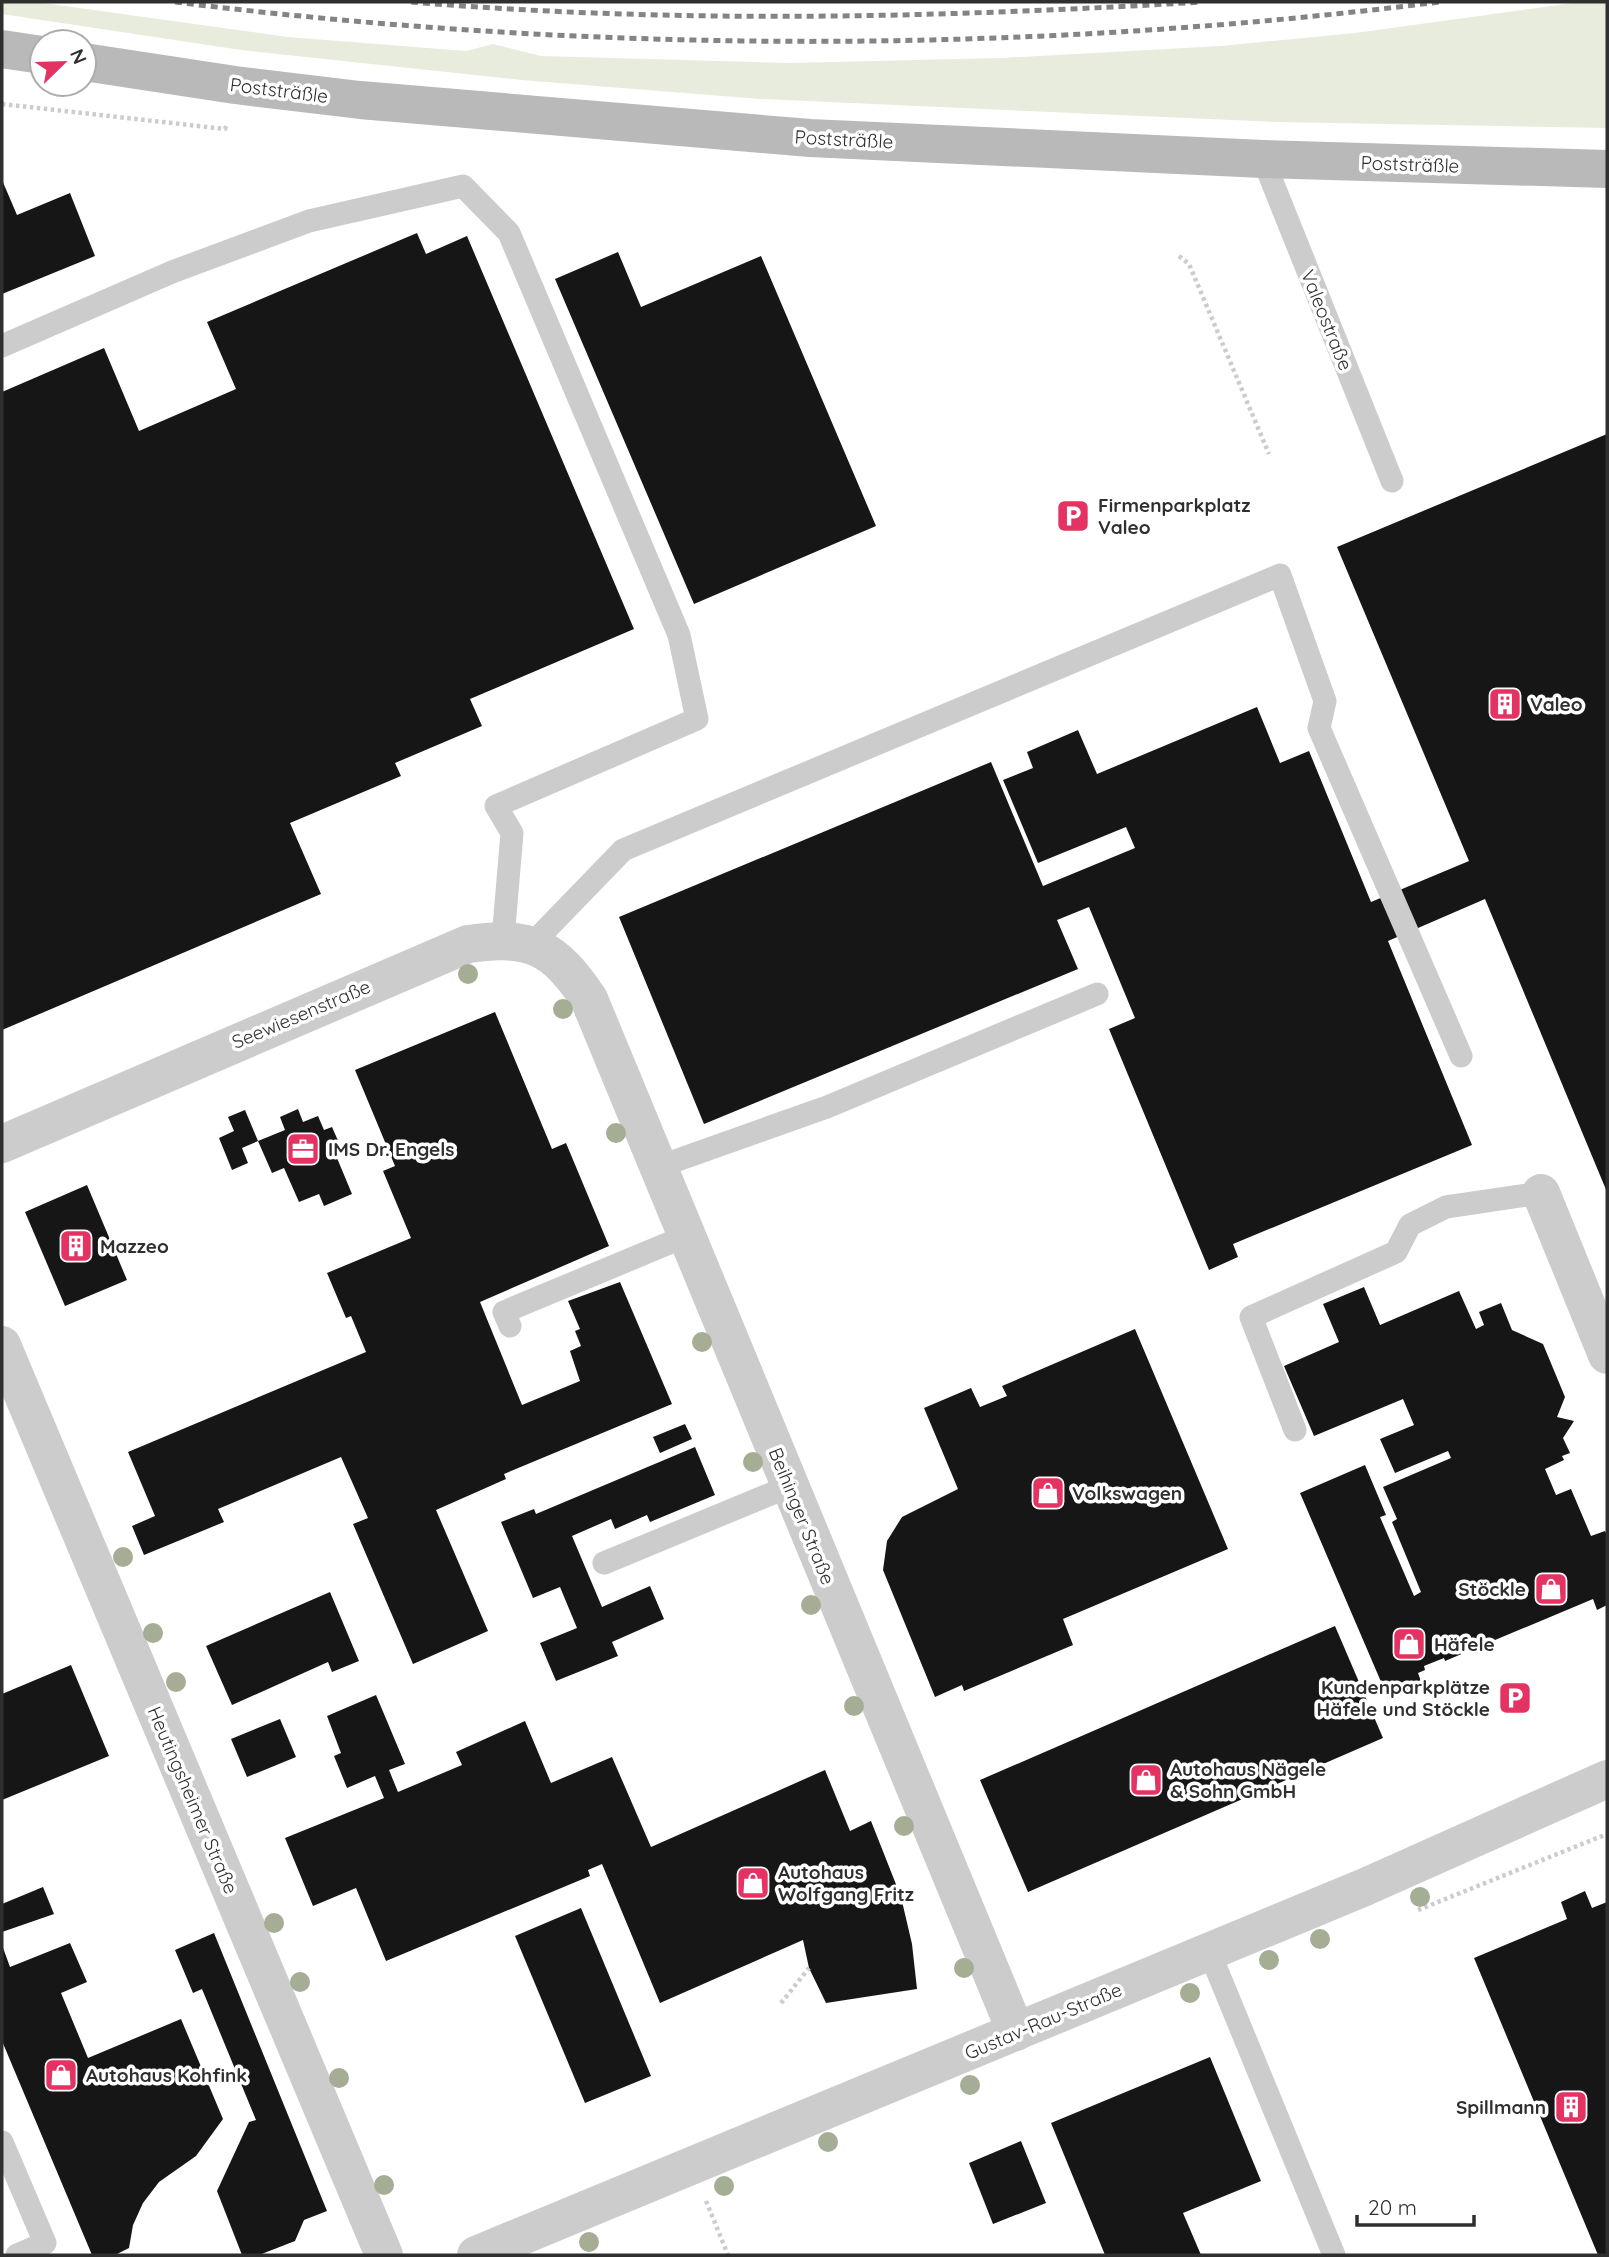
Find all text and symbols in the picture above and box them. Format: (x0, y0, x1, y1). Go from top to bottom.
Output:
north arrow (28, 28, 98, 98)
text: N (65, 45, 92, 67)
street label: Poststräßle (229, 72, 329, 108)
street label: Poststräßle (794, 124, 894, 154)
street label: Poststräßle (1360, 150, 1460, 178)
street label: Valeostraße (1296, 266, 1358, 374)
place label: Firmenparkplatz Valeo (1098, 493, 1250, 539)
parking icon: Firmenparkplatz Valeo (1054, 497, 1092, 535)
building icon: Valeo (1486, 685, 1524, 723)
place label: Valeo (1530, 692, 1583, 716)
street label: Seewiesenstraße (228, 974, 374, 1054)
office icon: IMS Dr. Engels (284, 1130, 322, 1168)
place label: IMS Dr. Engels (328, 1137, 454, 1161)
building icon: Mazzeo (57, 1227, 95, 1265)
place label: Mazzeo (100, 1234, 169, 1258)
street label: Beihinger Straße (764, 1444, 840, 1588)
shop icon: Volkswagen (1029, 1474, 1067, 1512)
place label: Volkswagen (1072, 1481, 1182, 1505)
shop icon: Stöckle (1532, 1570, 1570, 1608)
place label: Stöckle (1458, 1577, 1526, 1601)
shop icon: Häfele (1390, 1625, 1428, 1663)
place label: Häfele (1434, 1632, 1495, 1656)
place label: Kundenparkplätze Häfele und Stöckle (1317, 1675, 1490, 1721)
parking icon: Kundenparkplätze Häfele und Stöckle (1496, 1679, 1534, 1717)
street label: Heutingsheimer Straße (143, 1703, 243, 1897)
place label: Autohaus Nägele & Sohn GmbH (1170, 1757, 1326, 1803)
shop icon: Autohaus Nägele & Sohn GmbH (1127, 1761, 1165, 1799)
place label: Autohaus Wolfgang Fritz (778, 1860, 914, 1906)
shop icon: Autohaus Wolfgang Fritz (734, 1864, 772, 1902)
street label: Gustav-Rau-Straße (961, 1977, 1125, 2065)
shop icon: Autohaus Kohfink (42, 2056, 80, 2094)
place label: Autohaus Kohfink (86, 2063, 247, 2087)
building icon: Spillmann (1552, 2088, 1590, 2126)
place label: Spillmann (1456, 2095, 1546, 2119)
scale bar (1357, 2184, 1474, 2228)
text: 20 m (1368, 2194, 1417, 2220)

